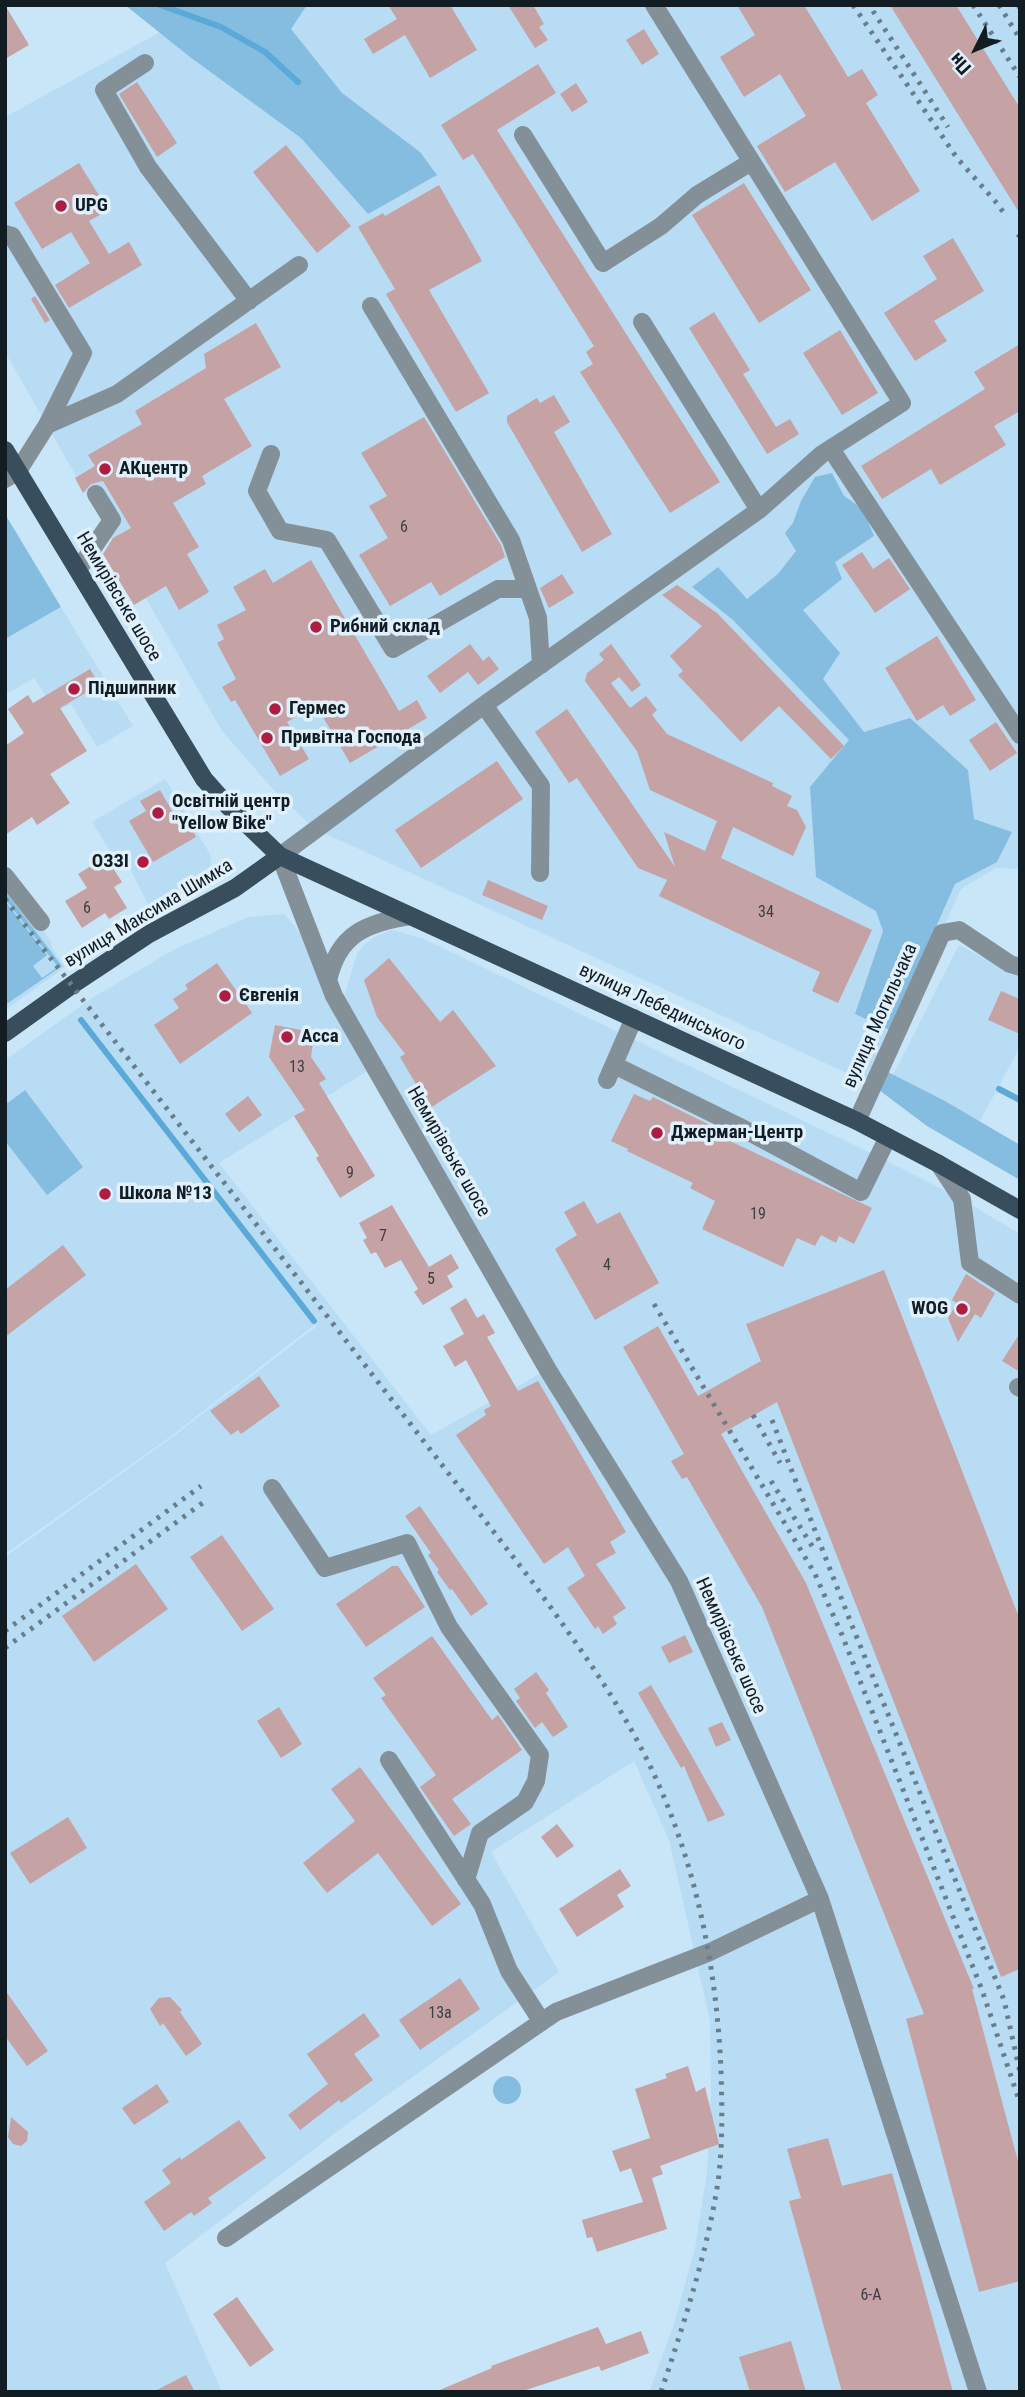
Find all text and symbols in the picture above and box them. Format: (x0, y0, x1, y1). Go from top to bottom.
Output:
north arrow (941, 14, 1011, 84)
text: Пн (945, 48, 976, 79)
place label: UPG (75, 195, 108, 217)
marker: UPG (53, 198, 69, 214)
place label: АКцентр (119, 458, 188, 480)
marker: АКцентр (97, 461, 113, 477)
house number: 6 (400, 518, 408, 538)
street label: Немирівське шосе (70, 528, 166, 666)
place label: Рибний склад (330, 616, 440, 638)
marker: Рибний склад (308, 619, 324, 635)
place label: Підшипник (88, 678, 176, 700)
marker: Підшипник (66, 681, 82, 697)
place label: Гермес (289, 698, 346, 720)
marker: Гермес (267, 701, 283, 717)
place label: Привітна Господа (281, 727, 421, 749)
marker: Привітна Господа (259, 730, 275, 746)
place label: Освітній центр "Yellow Bike" (172, 791, 290, 835)
marker: Освітній центр "Yellow Bike" (150, 805, 166, 821)
place label: ОЗЗІ (92, 851, 129, 873)
marker: ОЗЗІ (135, 854, 151, 870)
street label: вулиця Максима Шимка (61, 855, 237, 973)
house number: 6 (83, 899, 91, 919)
house number: 34 (758, 903, 774, 923)
street label: вулиця Могильчака (839, 940, 923, 1092)
street label: вулиця Лебединського (575, 959, 749, 1057)
place label: Євгенія (239, 985, 299, 1007)
marker: Євгенія (217, 988, 233, 1004)
place label: Асса (301, 1026, 339, 1048)
marker: Асса (279, 1029, 295, 1045)
house number: 13 (289, 1058, 305, 1078)
street label: Немирівське шосе (401, 1083, 495, 1221)
place label: Джерман-Центр (671, 1122, 803, 1144)
marker: Джерман-Центр (649, 1125, 665, 1141)
house number: 9 (346, 1164, 354, 1184)
place label: Школа №13 (119, 1183, 212, 1205)
marker: Школа №13 (97, 1186, 113, 1202)
house number: 19 (750, 1205, 766, 1225)
house number: 7 (379, 1227, 387, 1247)
house number: 4 (603, 1256, 611, 1276)
house number: 5 (427, 1270, 435, 1290)
place label: WOG (911, 1298, 948, 1320)
marker: WOG (954, 1301, 970, 1317)
street label: Немирівське шосе (690, 1574, 770, 1718)
house number: 13а (428, 2004, 452, 2024)
house number: 6-А (860, 2286, 882, 2306)

